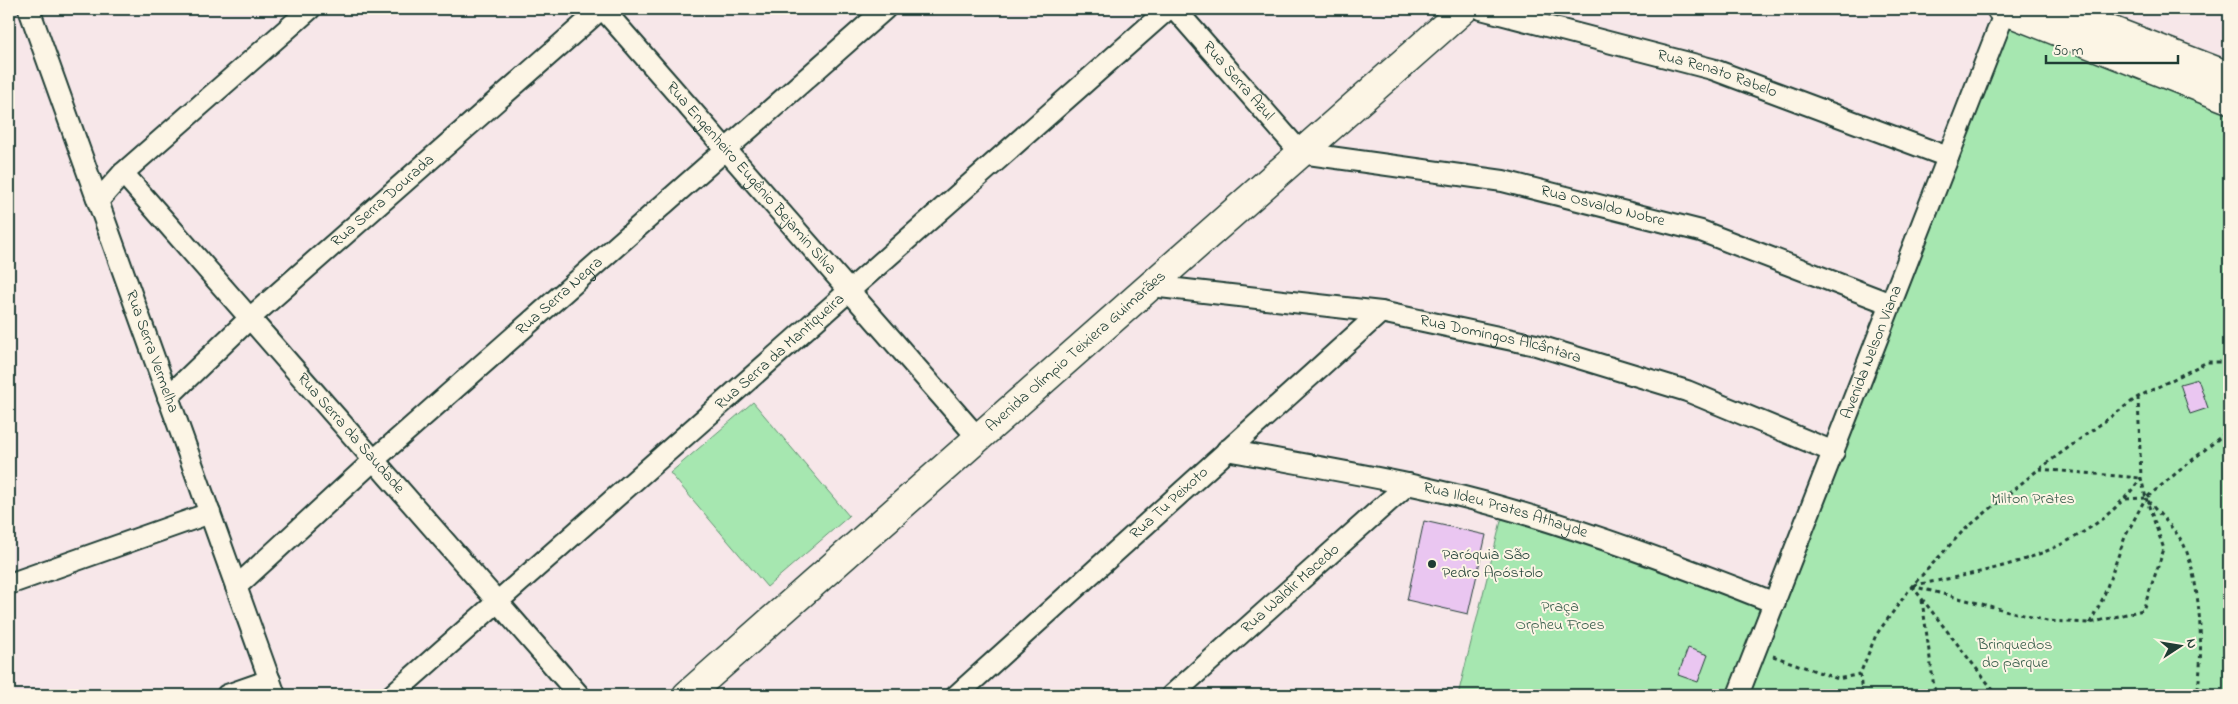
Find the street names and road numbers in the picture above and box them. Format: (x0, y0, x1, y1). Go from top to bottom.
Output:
street label: Rua Serra Azul (1197, 36, 1280, 127)
street label: Rua Renato Rabelo (1655, 43, 1781, 104)
street label: Rua Engenheiro Eugênio Bejamin Silva (660, 77, 842, 280)
street label: Rua Serra Dourada (326, 149, 440, 253)
street label: Rua Osvaldo Nobre (1538, 179, 1668, 234)
street label: Rua Serra Negra (511, 251, 609, 341)
street label: Avenida Olímpio Teixiera Guimarães (980, 265, 1172, 438)
street label: Avenida Nelson Viana (1835, 282, 1909, 423)
street label: Rua Serra Vermelha (119, 287, 185, 416)
street label: Rua Serra da Mantiqueira (710, 288, 850, 416)
street label: Rua Domingos Alcântara (1417, 309, 1584, 370)
street label: Rua Serra da Saudade (291, 368, 411, 500)
street label: Rua Tu Peixoto (1124, 461, 1214, 545)
street label: Rua Ildeu Prates Athayde (1421, 476, 1592, 545)
street label: Rua Waldir Macedo (1236, 538, 1345, 640)

